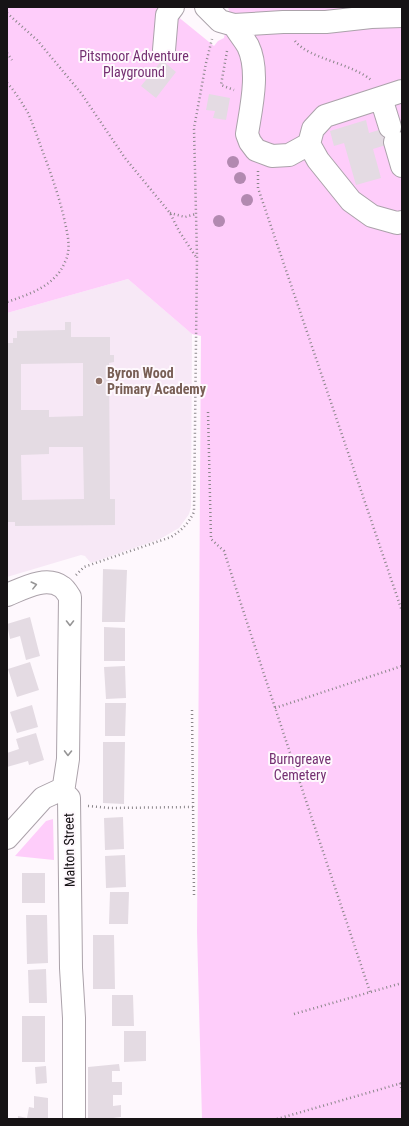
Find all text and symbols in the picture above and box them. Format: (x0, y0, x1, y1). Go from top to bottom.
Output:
park label: Pitsmoor Adventure Playground (79, 48, 189, 80)
place label: Byron Wood Primary Academy (107, 365, 207, 397)
marker: Byron Wood Primary Academy (94, 376, 104, 386)
one-way arrow (31, 581, 37, 589)
one-way arrow (66, 620, 74, 626)
one-way arrow (64, 750, 73, 756)
park label: Burngreave Cemetery (269, 751, 332, 783)
street label: Malton Street (60, 813, 78, 887)

